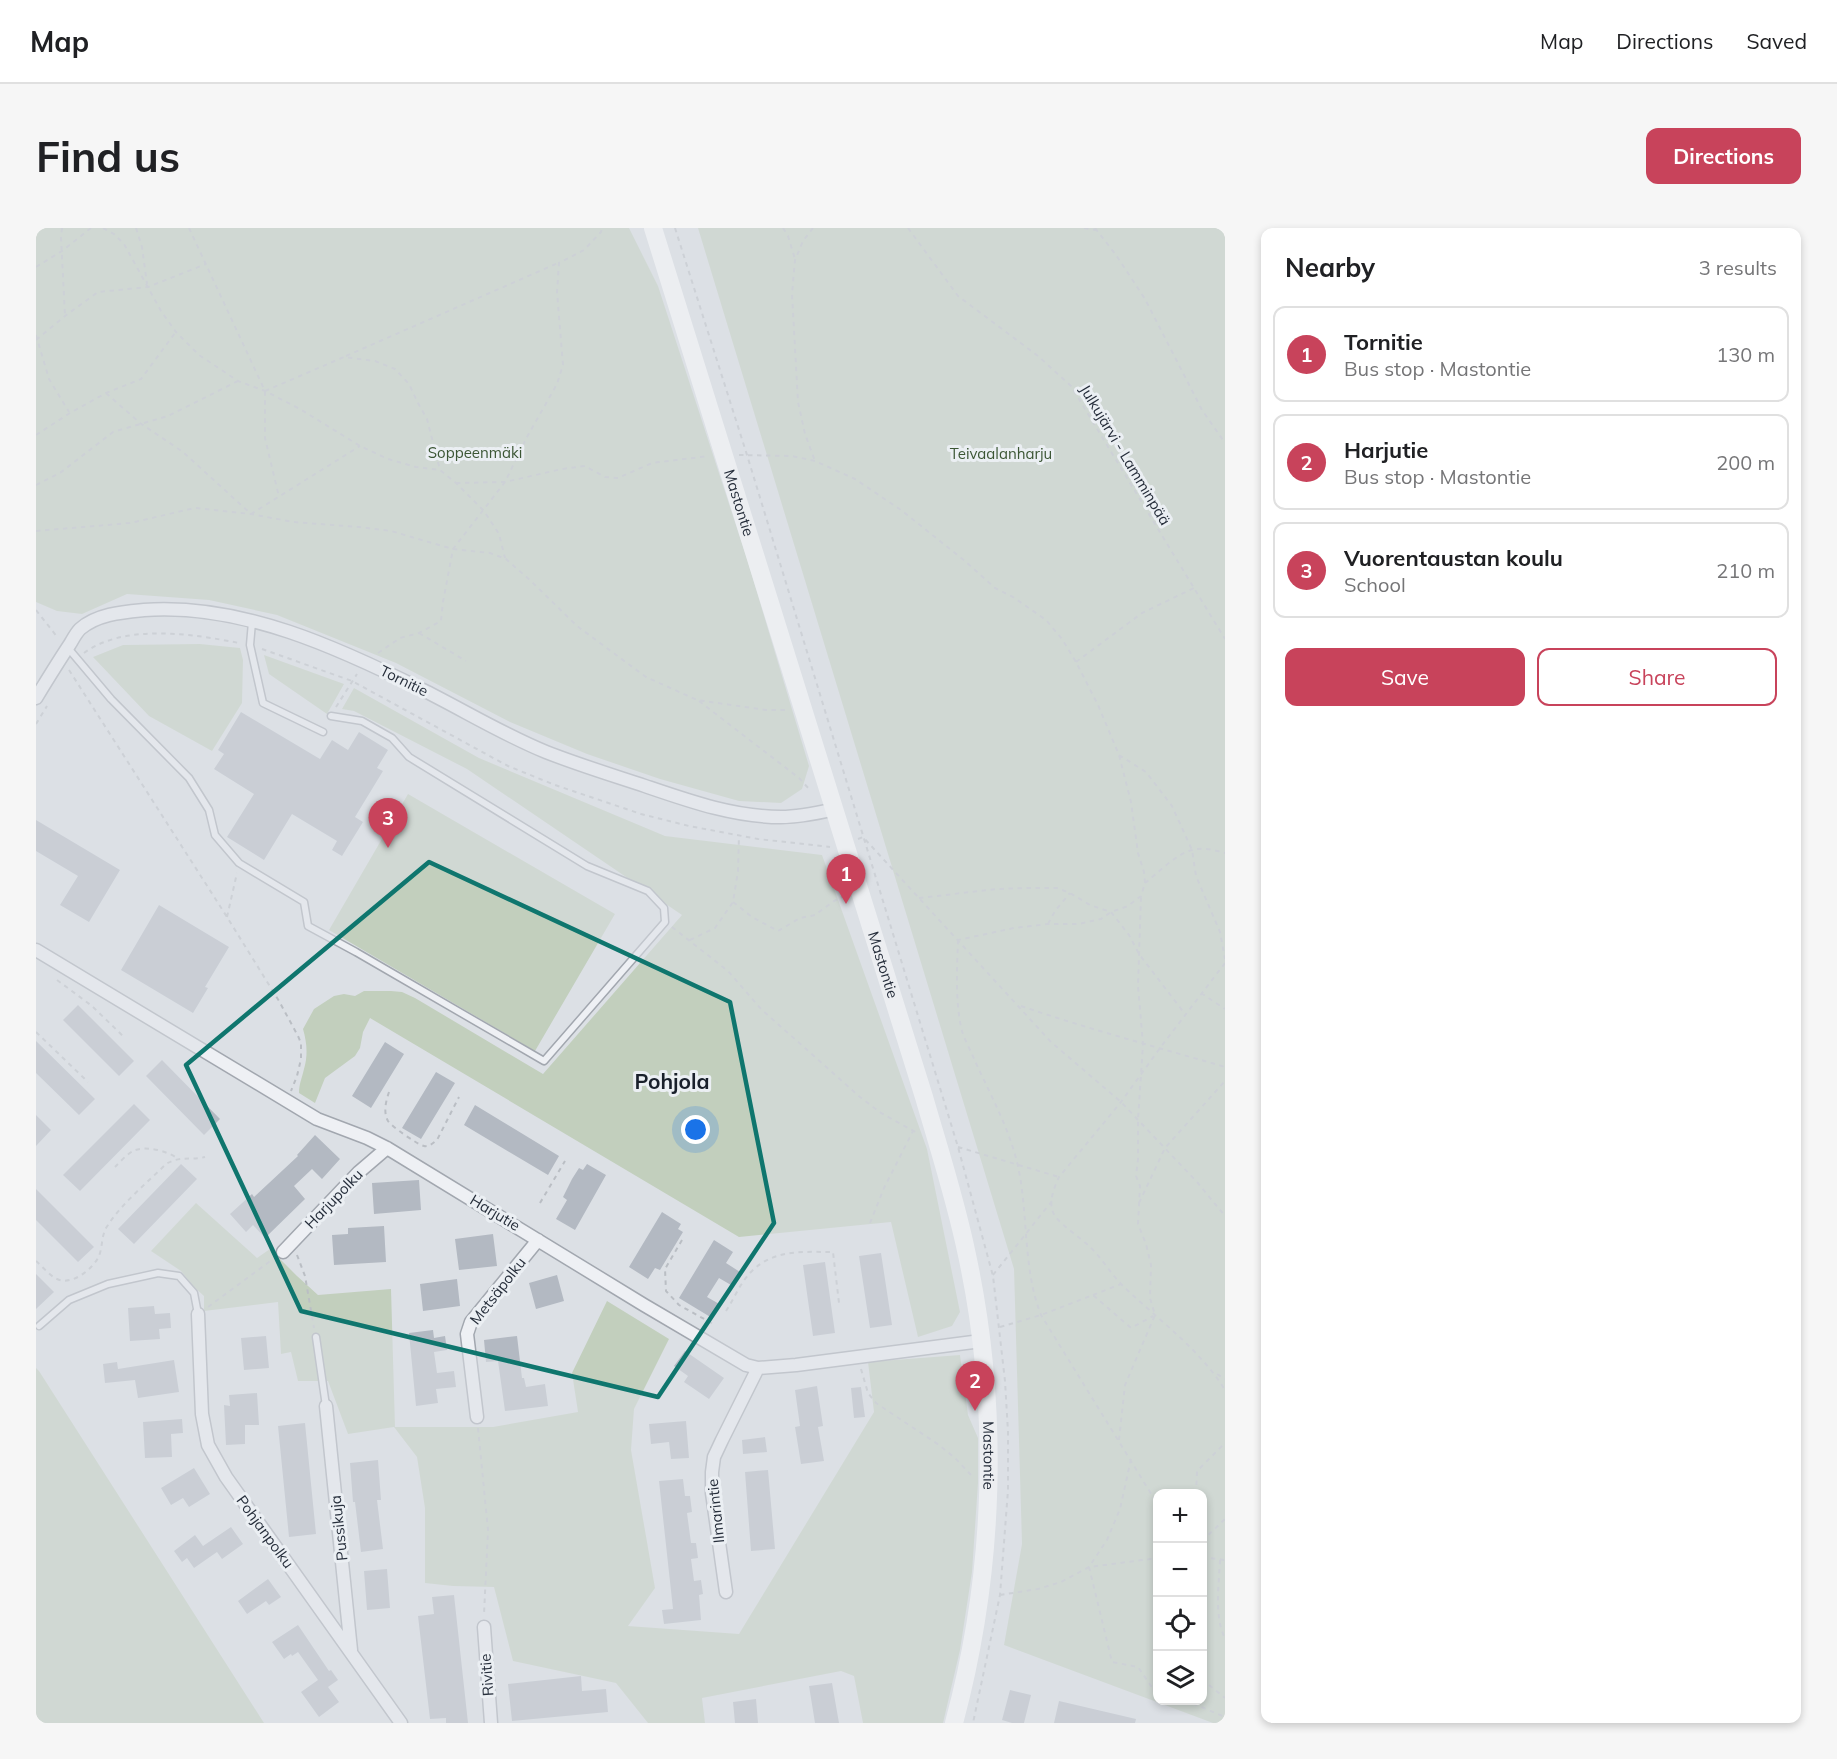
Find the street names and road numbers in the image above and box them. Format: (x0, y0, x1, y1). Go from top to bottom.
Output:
street label: Julkujärvi - Lamminpää (1076, 381, 1175, 528)
street label: Mastontie (720, 467, 759, 538)
street label: Tornitie (377, 661, 431, 700)
street label: Mastontie (864, 929, 903, 1001)
street label: Harjupolku (301, 1165, 367, 1232)
street label: Harjutie (467, 1190, 524, 1235)
street label: Metsäpolku (465, 1253, 530, 1328)
street label: Mastontie (979, 1421, 999, 1490)
street label: Ilmarintie (703, 1478, 728, 1544)
street label: Pohjanpolku (233, 1491, 298, 1572)
street label: Pussikuja (326, 1494, 351, 1562)
street label: Rivitie (476, 1653, 497, 1697)

